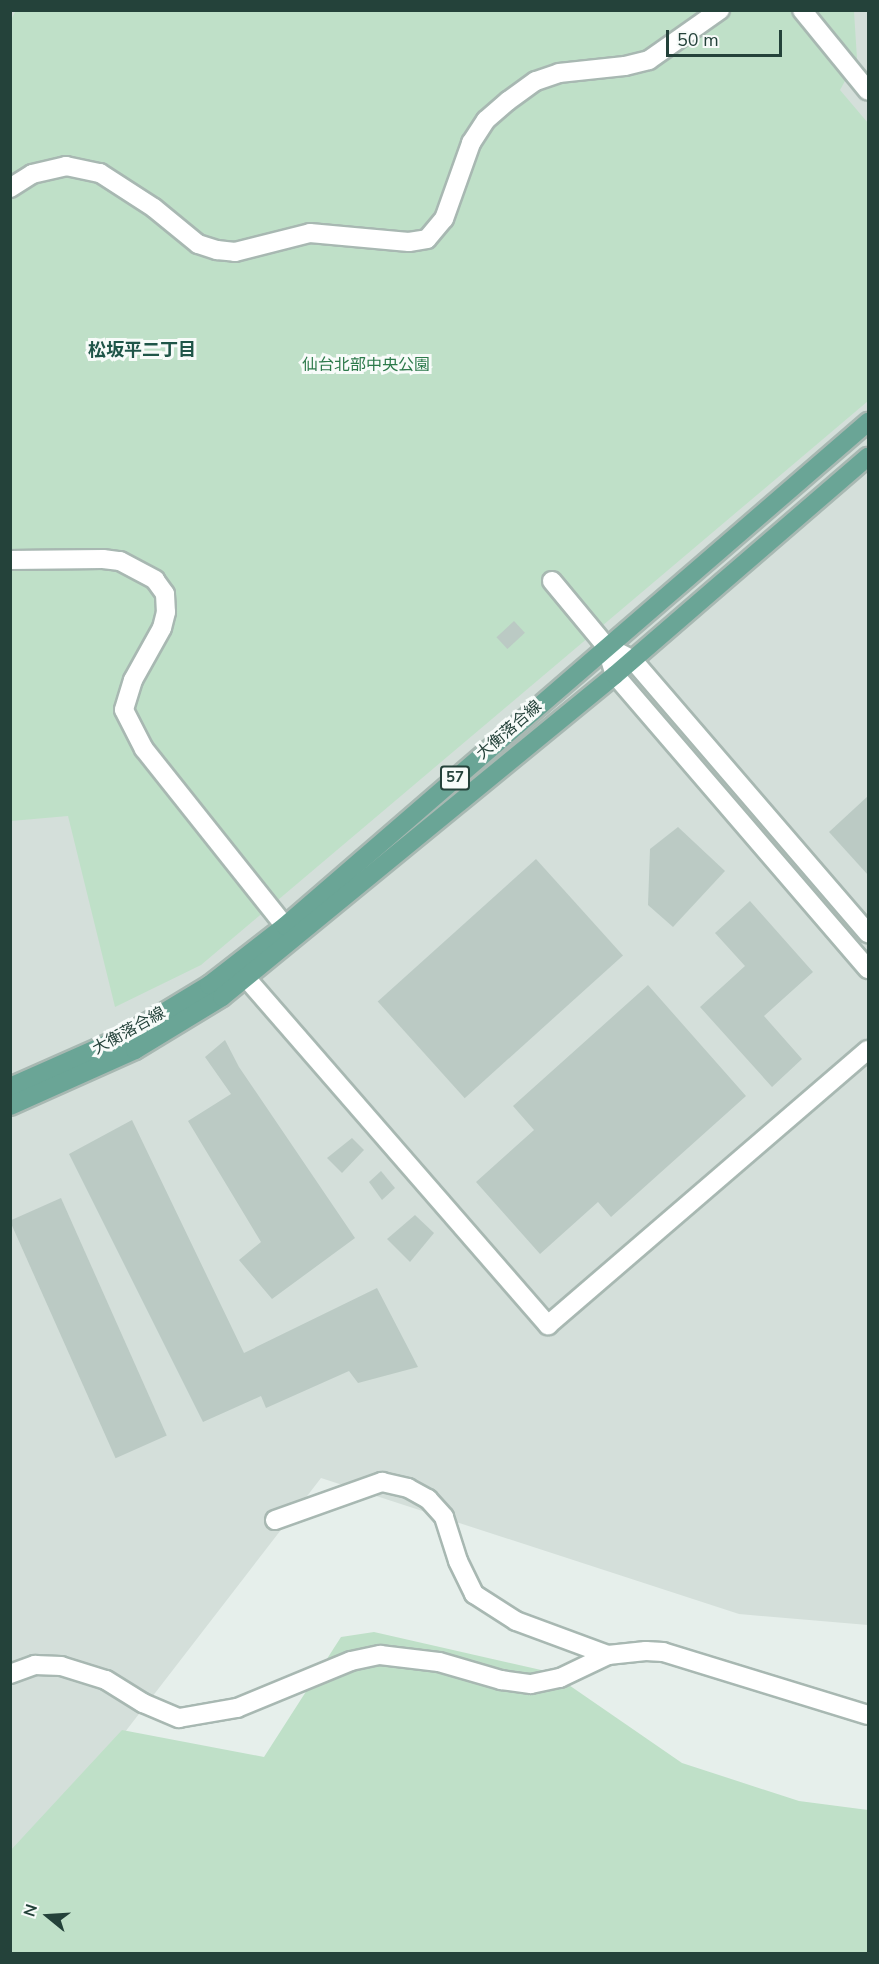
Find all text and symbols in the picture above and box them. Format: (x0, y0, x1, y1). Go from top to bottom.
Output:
scale bar (669, 18, 784, 56)
text: 50 m (677, 28, 719, 52)
district label: 松坂平二丁目 (88, 339, 196, 361)
park label: 仙台北部中央公園 (302, 355, 430, 375)
street label: 大衡落合線 (473, 697, 545, 763)
road number: 57 (440, 766, 470, 790)
street label: 大衡落合線 (89, 1003, 169, 1059)
north arrow (18, 1886, 78, 1946)
text: N (19, 1901, 43, 1920)

